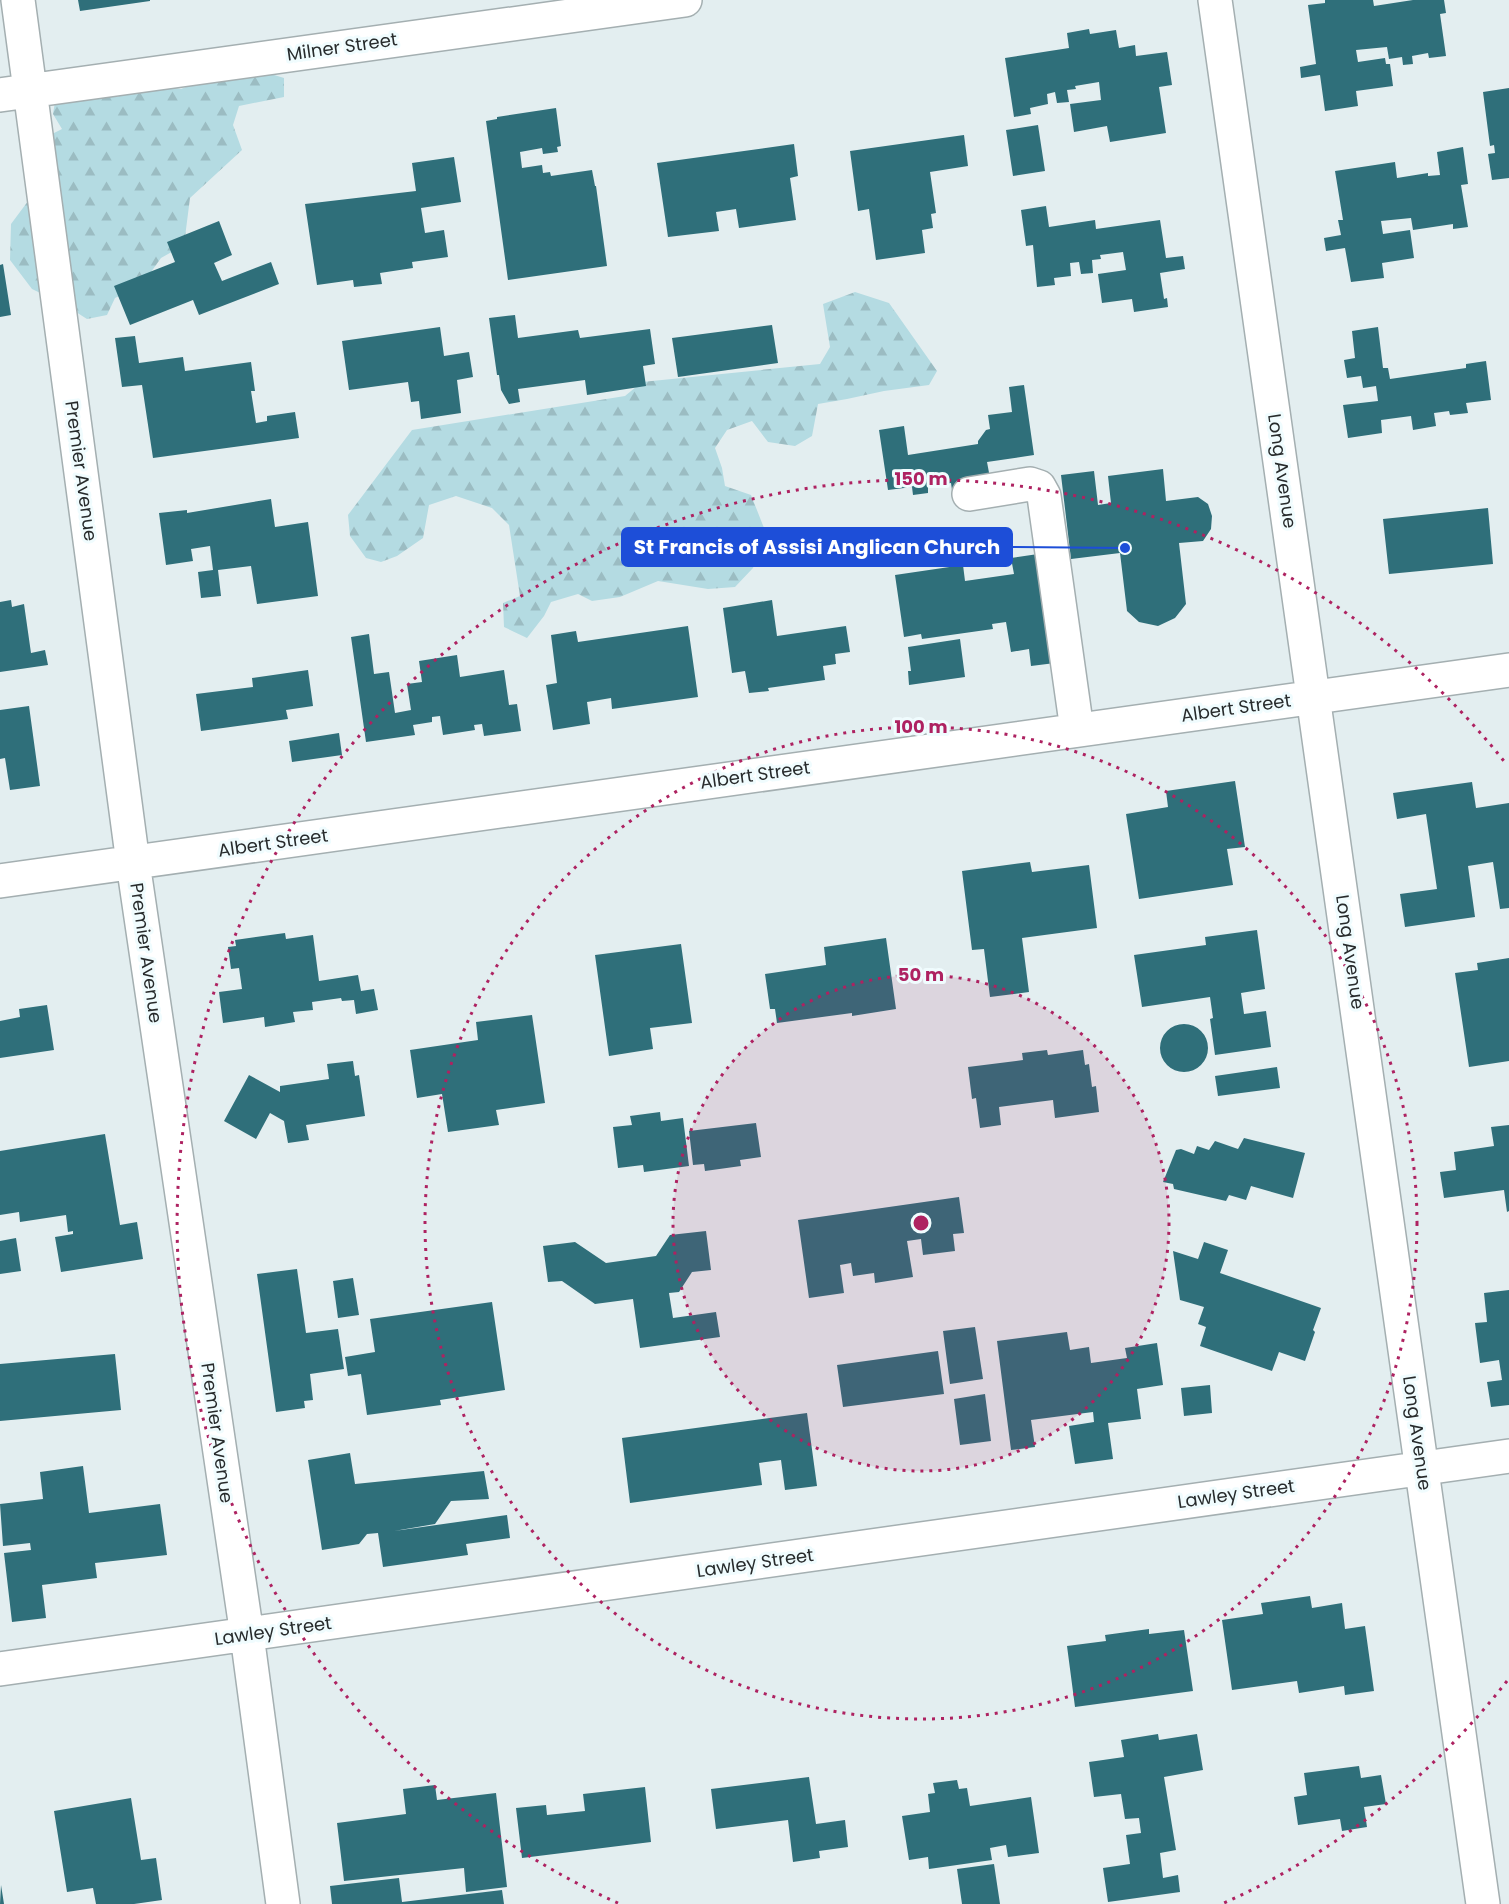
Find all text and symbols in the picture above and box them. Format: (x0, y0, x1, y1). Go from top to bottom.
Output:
street label: Milner Street (285, 26, 399, 67)
street label: Premier Avenue (59, 399, 104, 543)
street label: Long Avenue (1262, 412, 1303, 530)
text: 150 m (894, 466, 948, 491)
callout: St Francis of Assisi Anglican Church (622, 528, 1012, 566)
text: St Francis of Assisi Anglican Church (634, 533, 1000, 561)
street label: Albert Street (1179, 687, 1292, 728)
text: 100 m (894, 714, 948, 739)
street label: Albert Street (698, 754, 811, 795)
street label: Albert Street (216, 822, 329, 863)
street label: Premier Avenue (124, 881, 169, 1025)
street label: Long Avenue (1330, 893, 1371, 1011)
text: 50 m (898, 962, 944, 987)
centre of rings (911, 1213, 931, 1233)
street label: Premier Avenue (195, 1361, 240, 1505)
street label: Long Avenue (1397, 1374, 1438, 1492)
street label: Lawley Street (1176, 1473, 1296, 1514)
street label: Lawley Street (695, 1542, 815, 1583)
street label: Lawley Street (213, 1610, 333, 1651)

